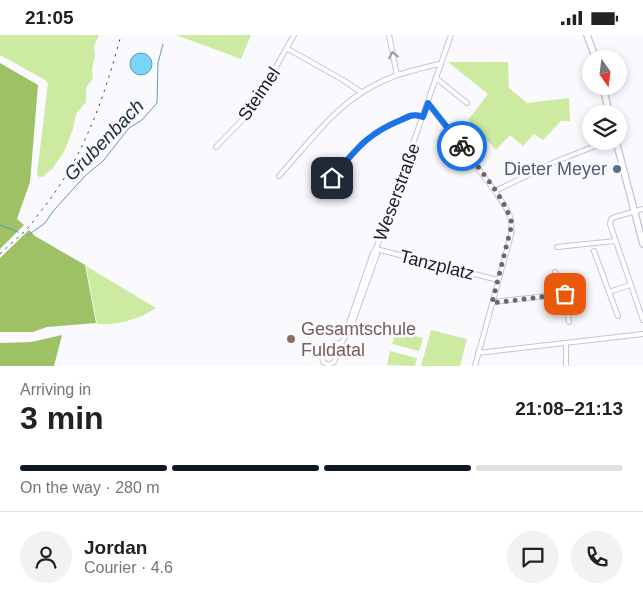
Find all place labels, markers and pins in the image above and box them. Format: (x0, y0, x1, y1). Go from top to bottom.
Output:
pin (311, 157, 353, 199)
place label: Dieter Meyer (504, 159, 607, 179)
marker: Dieter Meyer (611, 163, 623, 175)
pin (544, 273, 586, 315)
place label: Gesamtschule Fuldatal (301, 319, 416, 360)
marker: Gesamtschule Fuldatal (285, 333, 297, 345)

